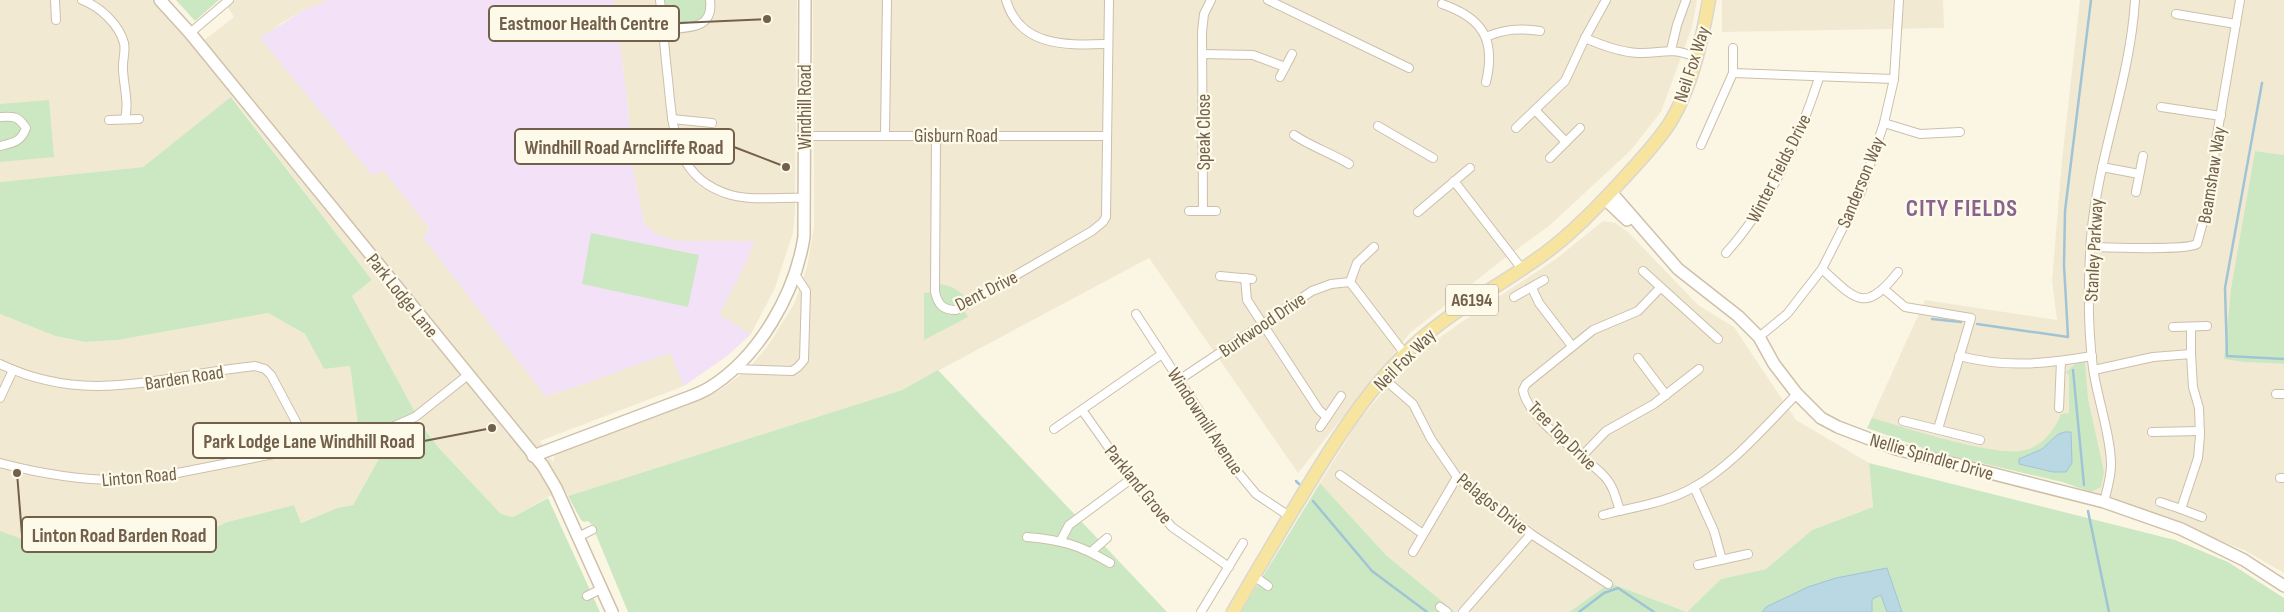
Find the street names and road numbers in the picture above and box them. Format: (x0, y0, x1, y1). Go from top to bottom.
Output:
street label: Neil Fox Way (1669, 23, 1716, 105)
street label: Windhill Road (794, 64, 817, 150)
street label: Speak Close (1193, 94, 1216, 170)
street label: Winter Fields Drive (1742, 110, 1817, 227)
street label: Beamshaw Way (2193, 124, 2232, 225)
street label: Gisburn Road (914, 125, 998, 148)
street label: Sanderson Way (1833, 133, 1890, 232)
street label: Stanley Parkway (2080, 197, 2109, 302)
street label: Park Lodge Lane (361, 249, 443, 343)
street label: Dent Drive (952, 266, 1022, 317)
road number: A6194 (1446, 284, 1498, 316)
street label: Burkwood Drive (1215, 288, 1311, 363)
street label: Neil Fox Way (1369, 324, 1441, 396)
street label: Barden Road (143, 361, 225, 396)
street label: Windowmill Avenue (1162, 364, 1248, 480)
street label: Tree Top Drive (1523, 397, 1601, 475)
street label: Nellie Spindler Drive (1867, 429, 1996, 486)
street label: Parkland Grove (1099, 441, 1177, 529)
street label: Linton Road (101, 463, 178, 492)
street label: Pelagos Drive (1452, 469, 1532, 540)

